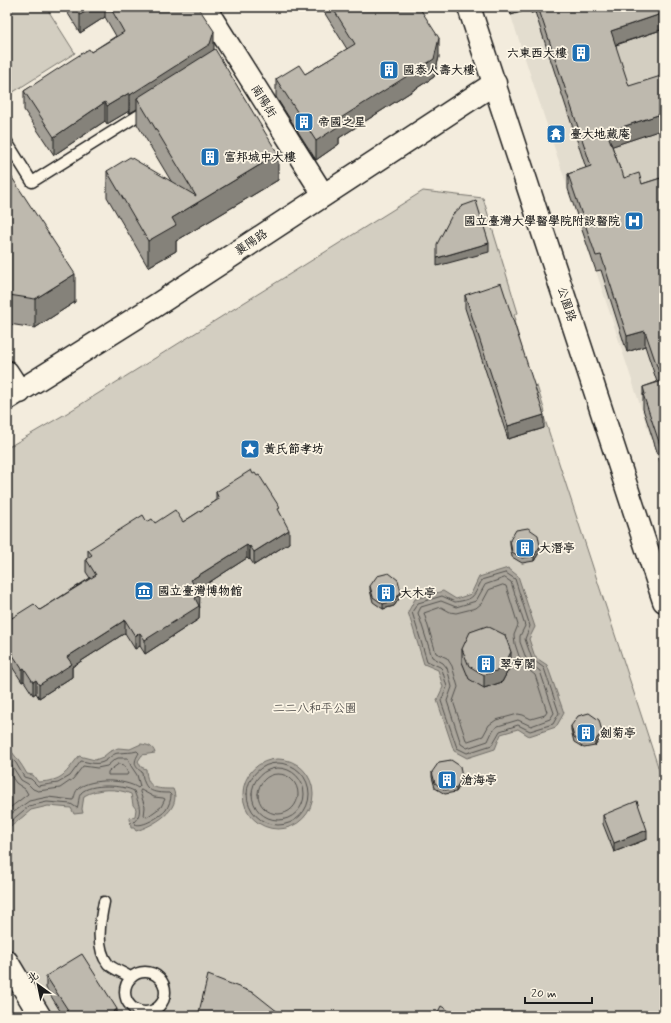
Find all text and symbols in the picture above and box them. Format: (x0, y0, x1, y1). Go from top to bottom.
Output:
building icon: 六東西大樓 (570, 42, 592, 64)
place label: 六東西大樓 (507, 46, 567, 62)
building icon: 國泰人壽大樓 (378, 59, 400, 81)
place label: 國泰人壽大樓 (403, 63, 475, 79)
street label: 南陽街 (247, 82, 279, 121)
building icon: 帝國之星 (293, 111, 315, 133)
place label: 帝國之星 (318, 115, 366, 131)
temple icon: 臺大地藏庵 (545, 123, 567, 145)
place label: 臺大地藏庵 (570, 127, 630, 143)
building icon: 富邦城中大樓 (199, 146, 221, 168)
place label: 富邦城中大樓 (224, 150, 296, 166)
hospital icon: 國立臺灣大學醫學院附設醫院 (623, 210, 645, 232)
place label: 國立臺灣大學醫學院附設醫院 (464, 214, 620, 230)
street label: 襄陽路 (232, 226, 271, 260)
street label: 公園路 (553, 285, 579, 324)
place icon: 黃氏節孝坊 (239, 438, 261, 460)
place label: 黃氏節孝坊 (264, 442, 324, 458)
building icon: 大潛亭 (514, 537, 536, 559)
place label: 大潛亭 (539, 541, 575, 557)
museum icon: 國立臺灣博物館 (133, 580, 155, 602)
building icon: 大木亭 (375, 582, 397, 604)
place label: 國立臺灣博物館 (158, 584, 243, 600)
place label: 大木亭 (400, 586, 436, 602)
building icon: 翠亨閣 (475, 653, 497, 675)
place label: 翠亨閣 (500, 657, 536, 673)
park label: 二二八和平公園 (273, 701, 357, 717)
building icon: 劍菊亭 (575, 722, 597, 744)
place label: 劍菊亭 (600, 726, 636, 742)
building icon: 滄海亭 (436, 769, 458, 791)
place label: 滄海亭 (461, 773, 497, 789)
north arrow (18, 965, 58, 1005)
text: 北 (25, 969, 42, 986)
scale bar (525, 979, 592, 1005)
text: 20 m (531, 986, 557, 1002)

